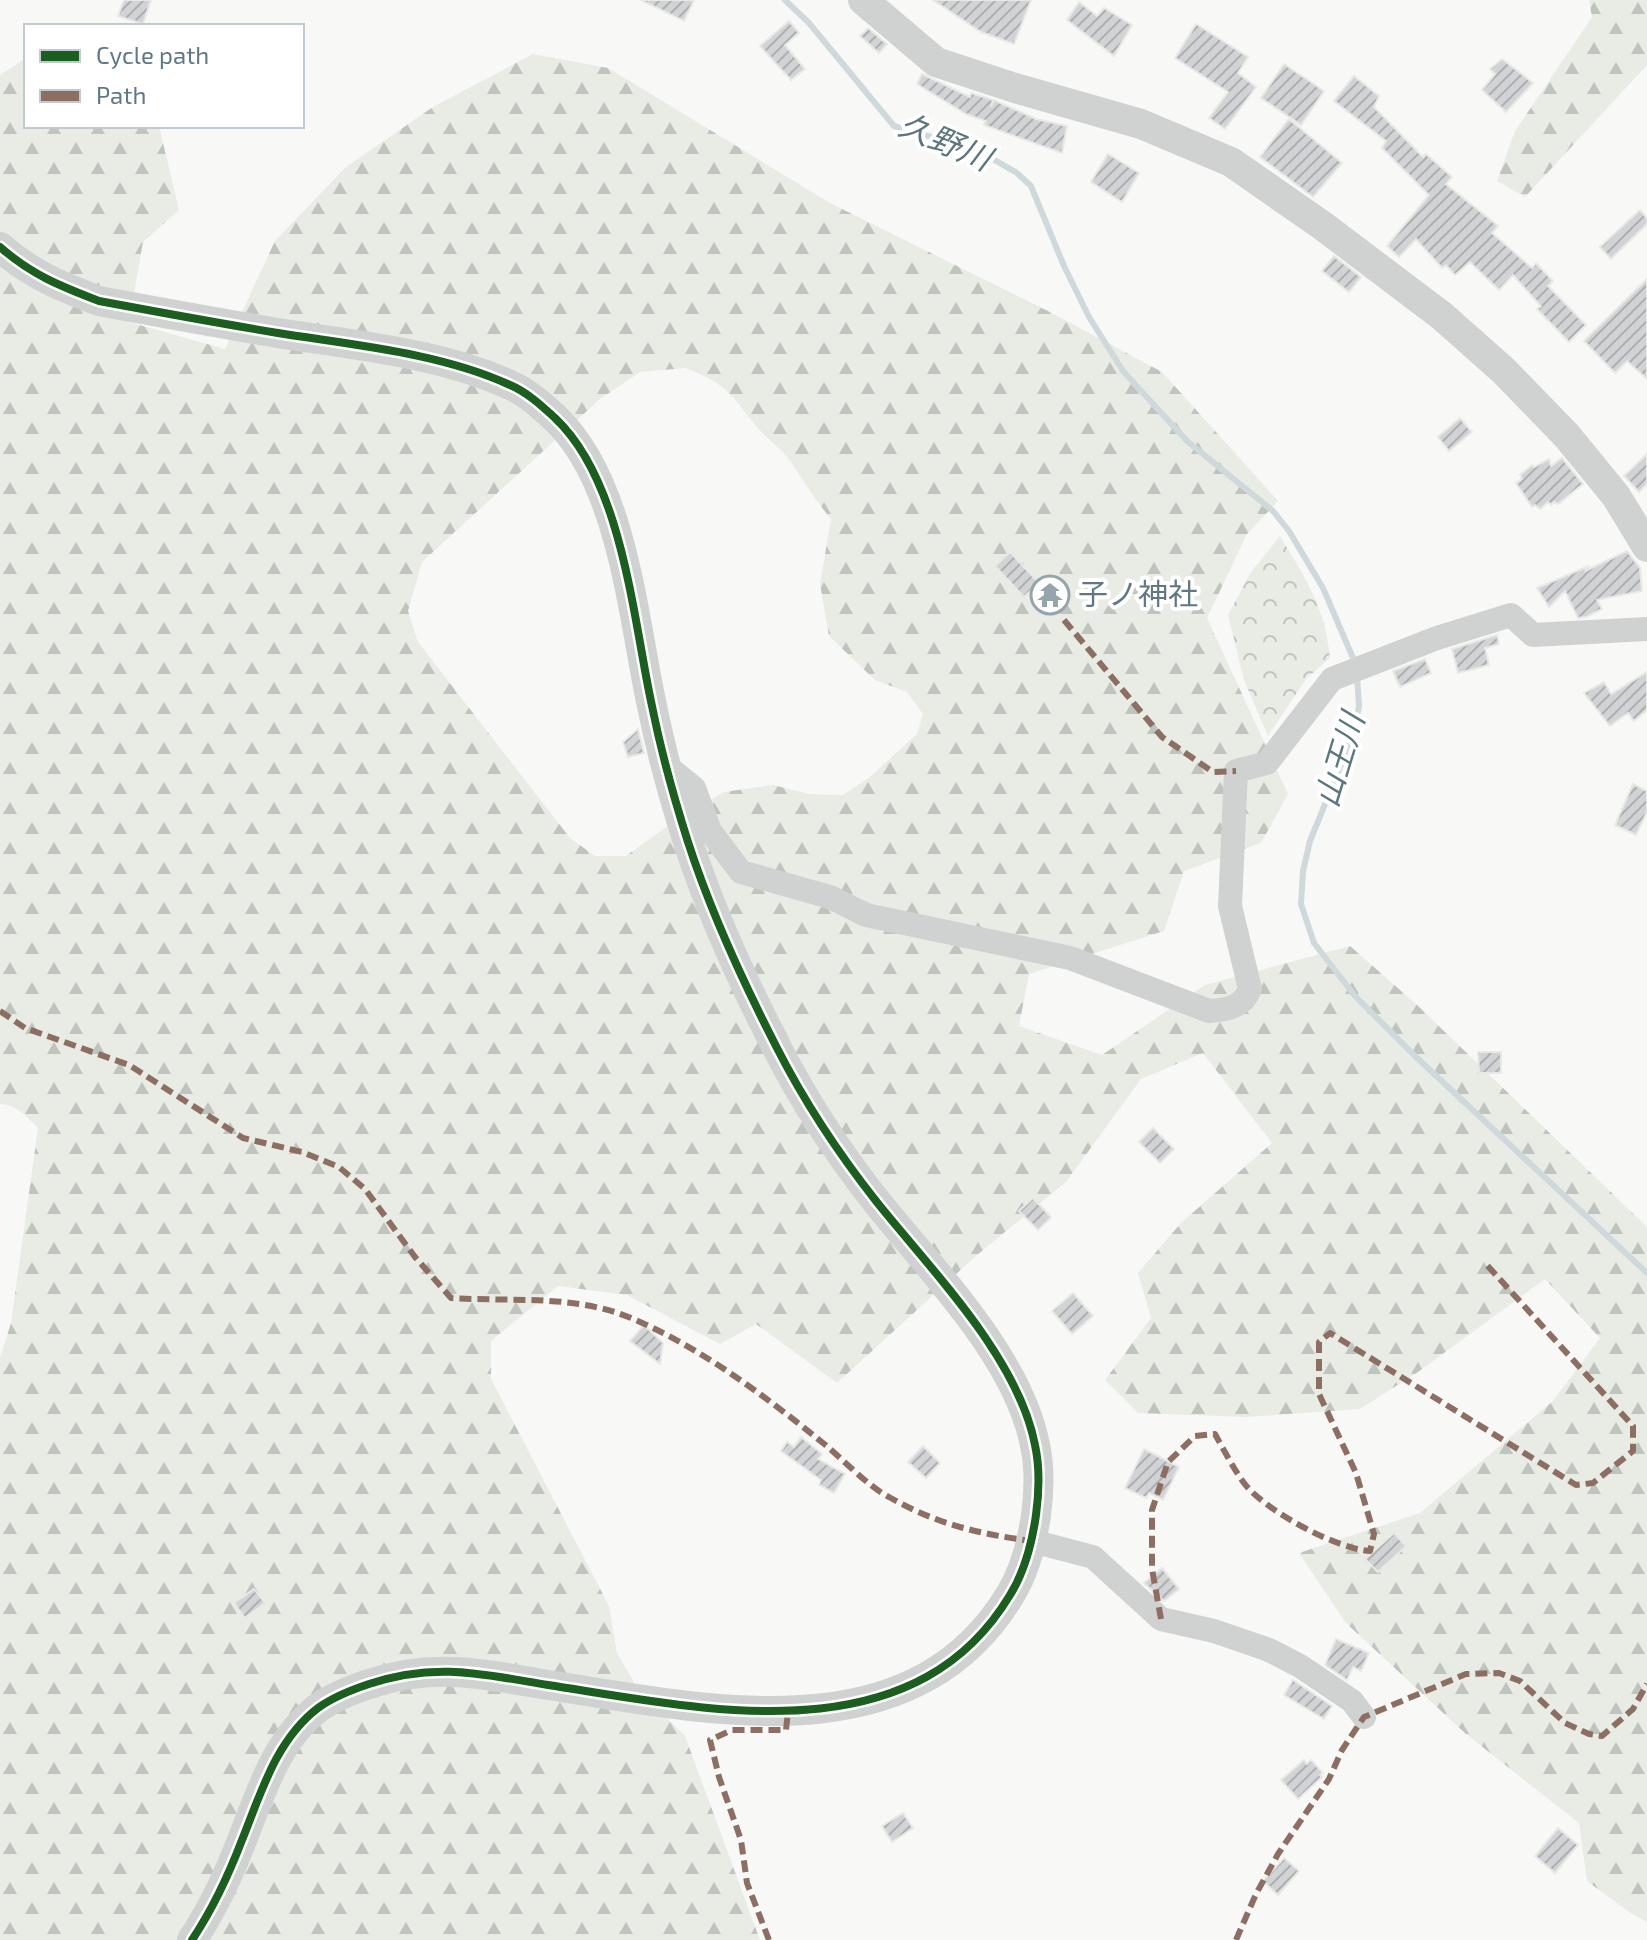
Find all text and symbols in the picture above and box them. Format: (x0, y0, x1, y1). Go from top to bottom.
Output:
legend (24, 24, 304, 128)
text: Cycle path (96, 40, 209, 69)
text: Path (96, 80, 146, 109)
water label: 久野川 (894, 104, 1000, 178)
temple icon: 子ノ神社 (1029, 574, 1071, 616)
place label: 子ノ神社 (1078, 575, 1198, 611)
water label: 山王川 (1306, 705, 1371, 811)

